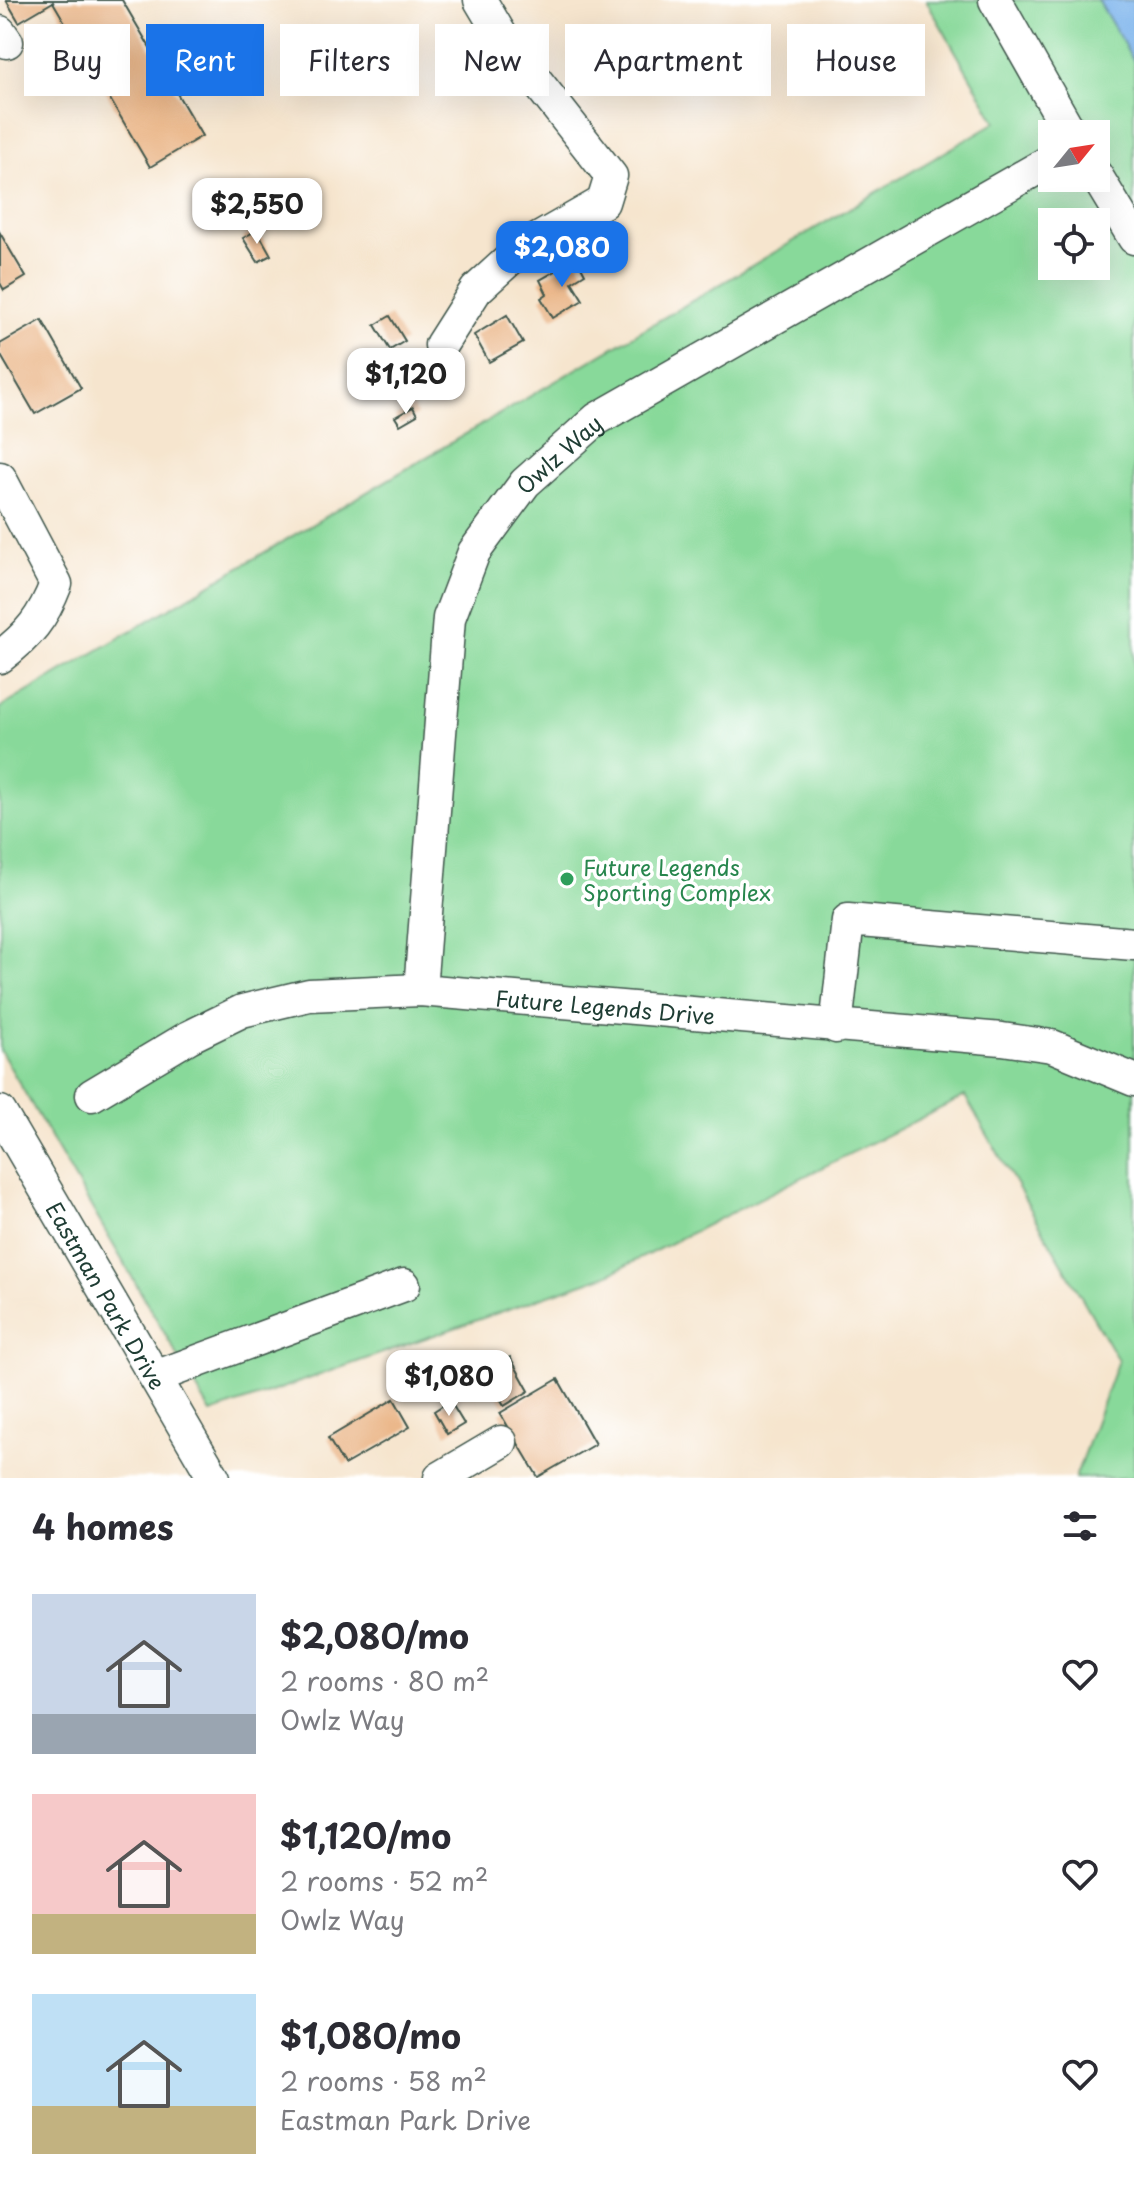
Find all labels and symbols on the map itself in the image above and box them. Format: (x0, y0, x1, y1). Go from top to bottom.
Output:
north arrow (1038, 120, 1110, 192)
pin: $2,550 (192, 178, 322, 246)
pin: $2,080 (497, 221, 627, 289)
pin: $1,120 (341, 348, 471, 416)
street label: Owlz Way (508, 406, 609, 501)
place label: Future Legends Sporting Complex (583, 850, 771, 908)
marker: Future Legends Sporting Complex (558, 870, 576, 888)
street label: Future Legends Drive (494, 980, 716, 1031)
street label: Eastman Park Drive (39, 1195, 175, 1395)
pin: $1,080 (384, 1350, 514, 1418)

